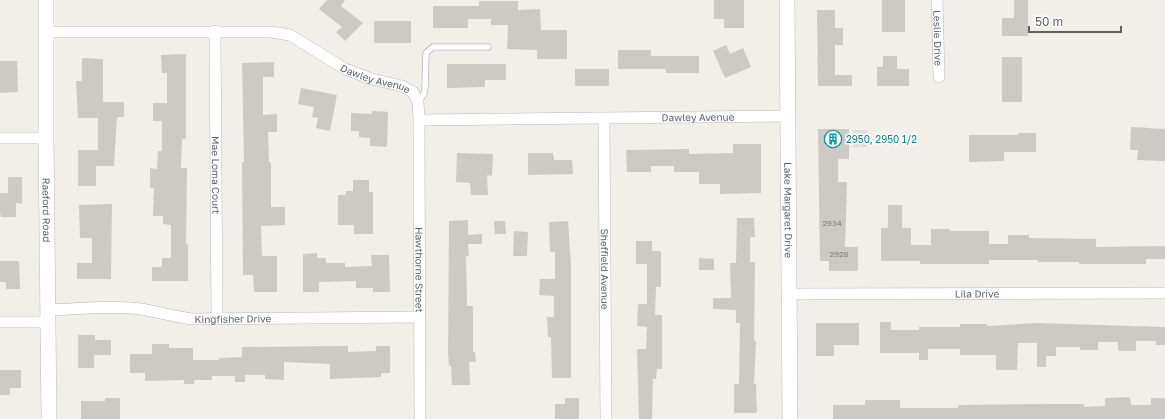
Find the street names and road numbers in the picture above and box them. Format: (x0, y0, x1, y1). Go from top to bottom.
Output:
street label: Leslie Drive (931, 10, 945, 66)
street label: Dawley Avenue (338, 62, 413, 96)
street label: Dawley Avenue (661, 111, 735, 123)
street label: Mae Loma Court (210, 136, 222, 214)
street label: Lake Margaret Drive (782, 162, 795, 258)
street label: Raeford Road (40, 178, 53, 242)
street label: Hawthorne Street (413, 227, 426, 313)
street label: Sheffield Avenue (599, 228, 611, 310)
street label: Lila Drive (955, 287, 999, 300)
street label: Kingfisher Drive (194, 312, 272, 325)

